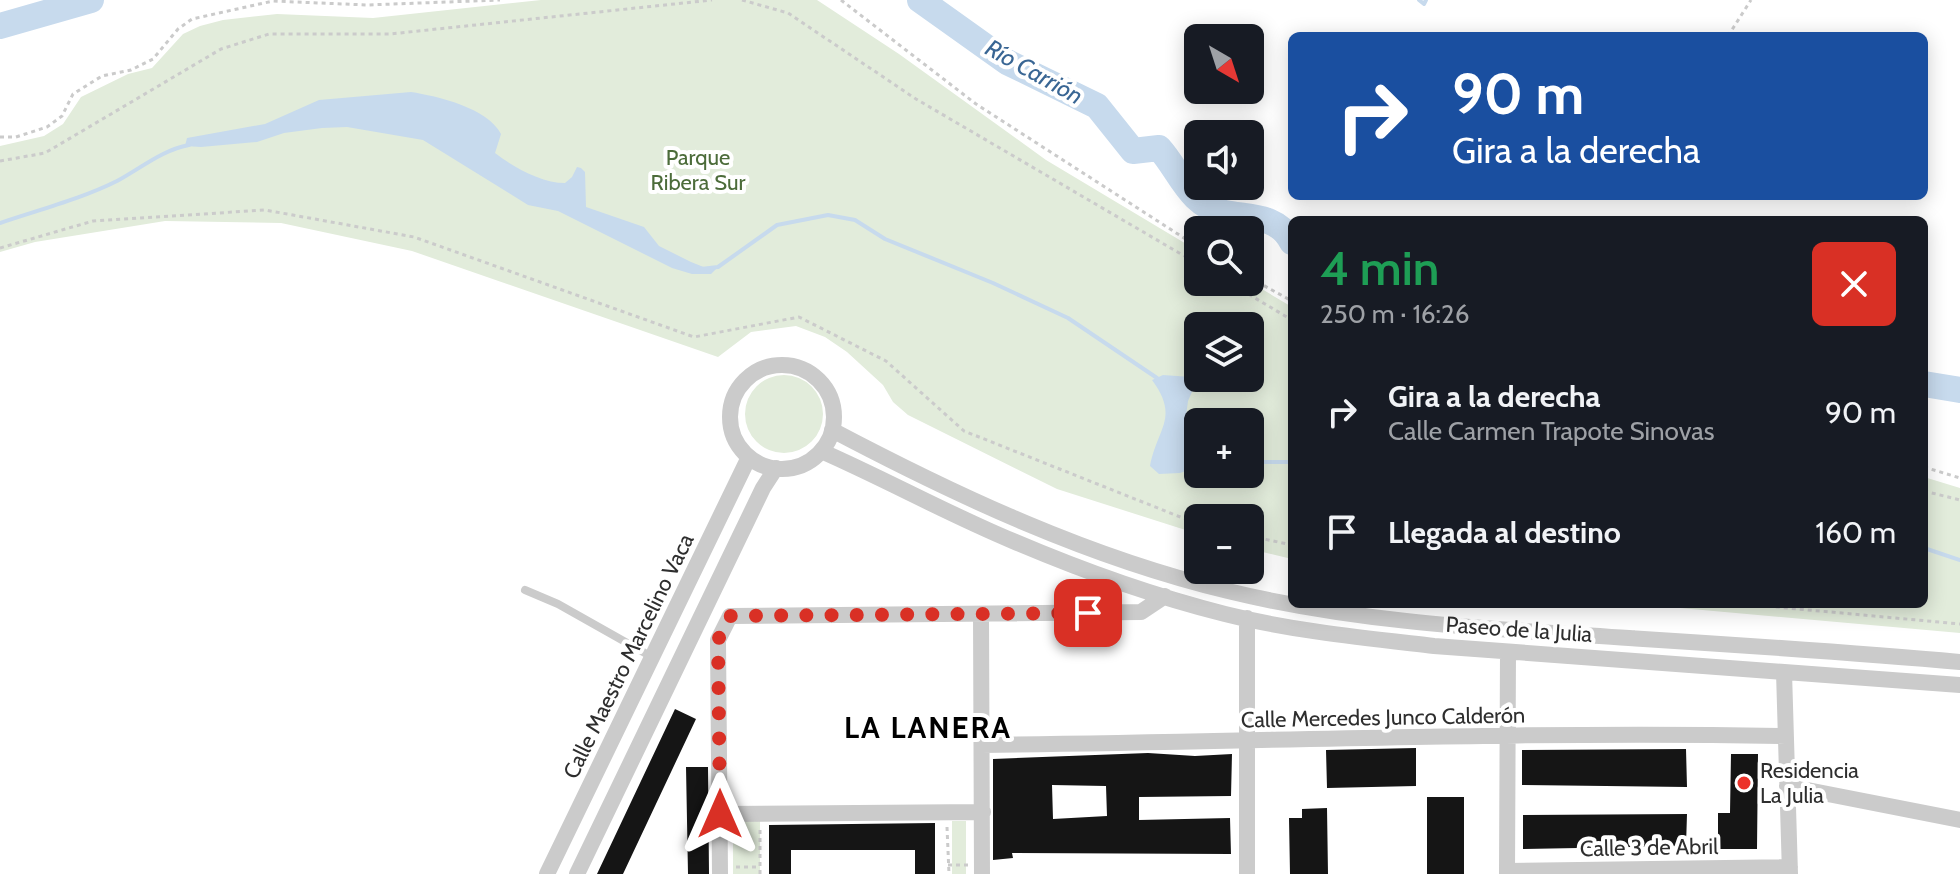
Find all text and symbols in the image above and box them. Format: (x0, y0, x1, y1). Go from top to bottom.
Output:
north arrow (1184, 24, 1264, 104)
map controls (1184, 24, 1264, 584)
water label: Río Carrión (980, 33, 1088, 110)
text: 90 m (1452, 60, 1584, 128)
icon: right (1320, 64, 1424, 168)
button: sound (1184, 120, 1264, 200)
text: Gira a la derecha (1452, 128, 1700, 172)
park label: Parque Ribera Sur (651, 144, 745, 196)
button: search (1184, 216, 1264, 296)
text: 4 min (1320, 239, 1439, 297)
button: close (1812, 242, 1896, 326)
text: 250 m · 16:26 (1320, 298, 1469, 330)
button: layers (1184, 312, 1264, 392)
text: Gira a la derecha (1388, 378, 1600, 415)
icon: right (1320, 390, 1364, 434)
text: 90 m (1825, 394, 1896, 431)
button: + (1184, 408, 1264, 488)
text: Calle Carmen Trapote Sinovas (1388, 415, 1715, 447)
button: − (1184, 504, 1264, 584)
icon: arrive (1320, 510, 1364, 554)
text: Llegada al destino (1388, 514, 1621, 551)
text: 160 m (1815, 514, 1896, 551)
street label: Calle Maestro Marcelino Vaca (557, 529, 700, 783)
pin (1054, 579, 1122, 647)
icon: arrive (1066, 591, 1110, 635)
street label: Paseo de la Julia (1445, 611, 1594, 648)
street label: Calle Mercedes Junco Calderón (1241, 702, 1526, 733)
district label: LA LANERA (844, 709, 1012, 746)
place label: Residencia La Julia (1760, 757, 1859, 809)
position arrow (678, 772, 762, 856)
marker: Residencia La Julia (1735, 774, 1753, 792)
street label: Calle 3 de Abril (1580, 833, 1719, 862)

